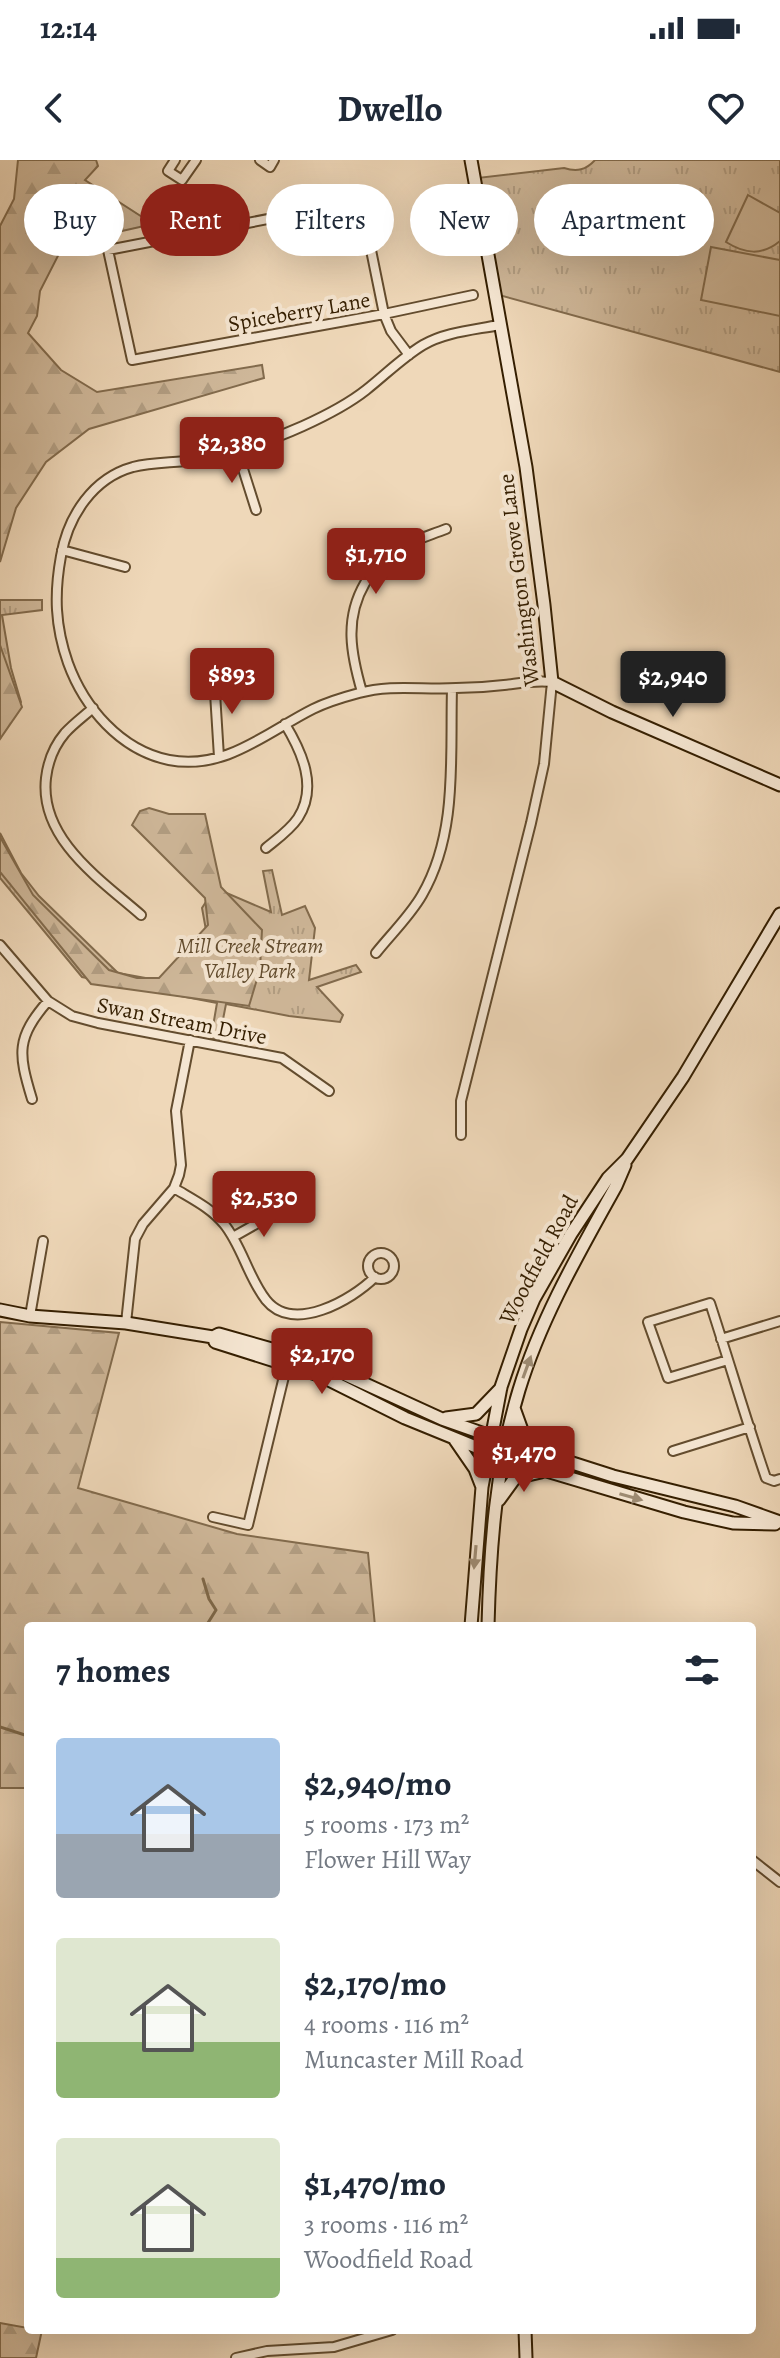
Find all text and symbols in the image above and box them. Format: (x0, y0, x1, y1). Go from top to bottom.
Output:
text: 12:14 (40, 8, 97, 48)
text: Dwello (337, 84, 443, 133)
icon: back (32, 86, 76, 130)
icon: heart (704, 86, 748, 130)
chip: Buy (24, 184, 124, 256)
chip: Rent (140, 184, 250, 256)
chip: Filters (266, 184, 394, 256)
chip: New (410, 184, 518, 256)
chip: Apartment (534, 184, 714, 256)
street label: Spiceberry Lane (226, 285, 373, 339)
pin: $2,380 (167, 417, 297, 485)
text: $2,380 (198, 425, 266, 460)
street label: Washington Grove Lane (491, 472, 547, 689)
pin: $1,710 (311, 528, 441, 596)
text: $1,710 (345, 536, 407, 571)
pin: $893 (185, 648, 279, 716)
pin: $2,940 (608, 651, 738, 719)
text: $893 (208, 656, 256, 691)
text: $2,940 (638, 659, 708, 694)
park label: Mill Creek Stream Valley Park (177, 931, 323, 986)
street label: Swan Stream Drive (94, 990, 269, 1052)
pin: $2,530 (199, 1171, 329, 1239)
text: $2,530 (230, 1179, 298, 1214)
street label: Woodfield Road (492, 1189, 586, 1330)
pin: $2,170 (257, 1328, 387, 1396)
text: $2,170 (289, 1336, 355, 1371)
one-way arrow (521, 1355, 534, 1379)
pin: $1,470 (459, 1426, 589, 1494)
text: $1,470 (492, 1434, 556, 1469)
one-way arrow (619, 1491, 643, 1504)
one-way arrow (468, 1545, 481, 1570)
text: 7 homes (56, 1647, 171, 1694)
icon: filters (680, 1648, 724, 1692)
text: $2,940/mo (304, 1760, 451, 1807)
icon: home (120, 1770, 216, 1866)
text: 5 rooms · 173 m² (304, 1807, 469, 1842)
text: Flower Hill Way (304, 1842, 471, 1877)
text: $2,170/mo (304, 1960, 446, 2007)
icon: home (120, 1970, 216, 2066)
text: 4 rooms · 116 m² (304, 2007, 469, 2042)
text: Muncaster Mill Road (304, 2042, 524, 2077)
text: $1,470/mo (304, 2160, 446, 2207)
icon: home (120, 2170, 216, 2266)
text: 3 rooms · 116 m² (304, 2207, 468, 2242)
text: Woodfield Road (304, 2242, 473, 2277)

